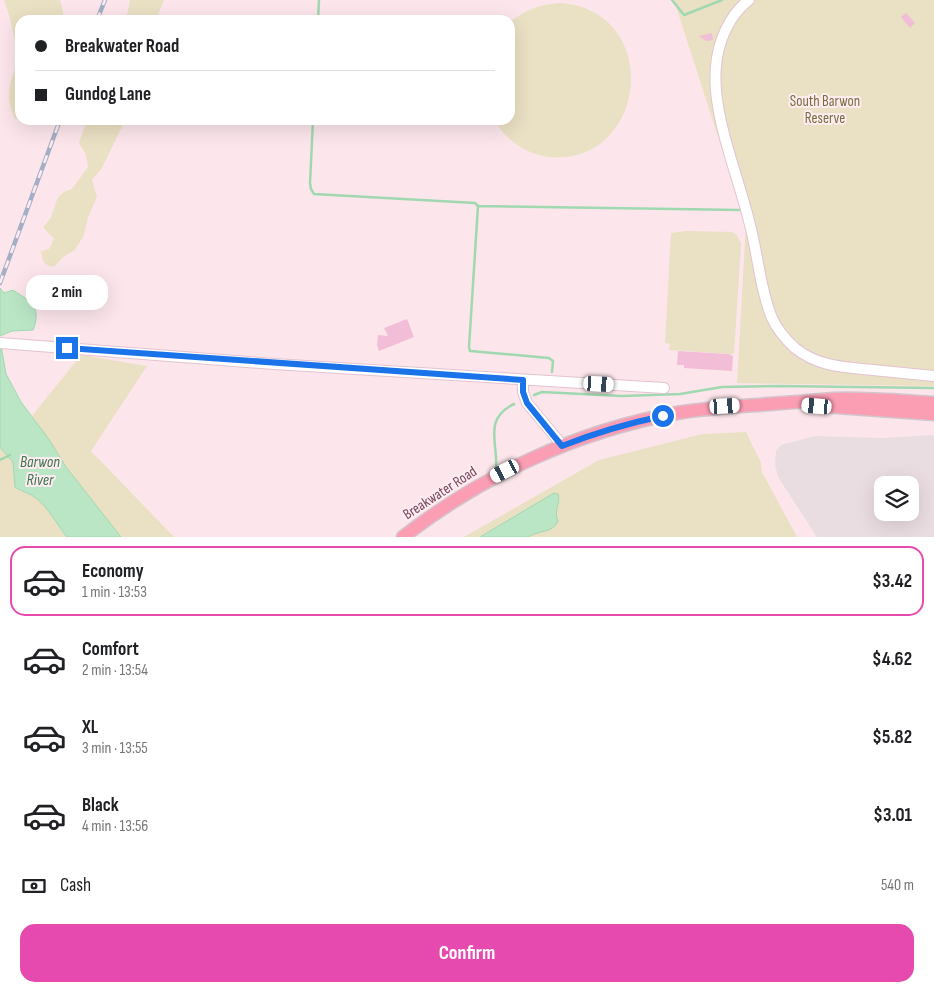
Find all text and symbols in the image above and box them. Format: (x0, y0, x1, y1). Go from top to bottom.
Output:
text: Breakwater Road (65, 35, 179, 58)
text: Gundog Lane (65, 83, 151, 106)
park label: South Barwon Reserve (790, 92, 860, 128)
callout: 2 min (26, 276, 108, 310)
text: 2 min (52, 283, 82, 302)
route end (56, 337, 78, 359)
car (583, 376, 614, 392)
car (801, 397, 832, 415)
car (709, 398, 740, 414)
route start (652, 405, 674, 427)
water label: Barwon River (20, 453, 60, 490)
car (488, 458, 521, 484)
street label: Breakwater Road (399, 462, 481, 524)
map controls (874, 476, 919, 521)
button: layers (874, 476, 919, 521)
icon: car (22, 559, 67, 604)
text: Economy (82, 560, 144, 583)
text: $3.42 (872, 570, 912, 593)
text: 1 min · 13:53 (82, 583, 147, 602)
icon: car (22, 637, 67, 682)
text: Comfort (82, 638, 139, 661)
text: $4.62 (872, 648, 912, 671)
text: 2 min · 13:54 (82, 661, 148, 680)
icon: car (22, 715, 67, 760)
text: XL (82, 716, 98, 739)
text: $5.82 (872, 726, 912, 749)
text: 3 min · 13:55 (82, 739, 148, 758)
icon: car (22, 793, 67, 838)
text: Black (82, 794, 119, 817)
text: $3.01 (873, 804, 912, 827)
text: 4 min · 13:56 (82, 817, 148, 836)
icon: cash (20, 872, 48, 900)
text: Cash (60, 874, 91, 897)
text: 540 m (881, 876, 914, 895)
button: Confirm (20, 924, 914, 982)

